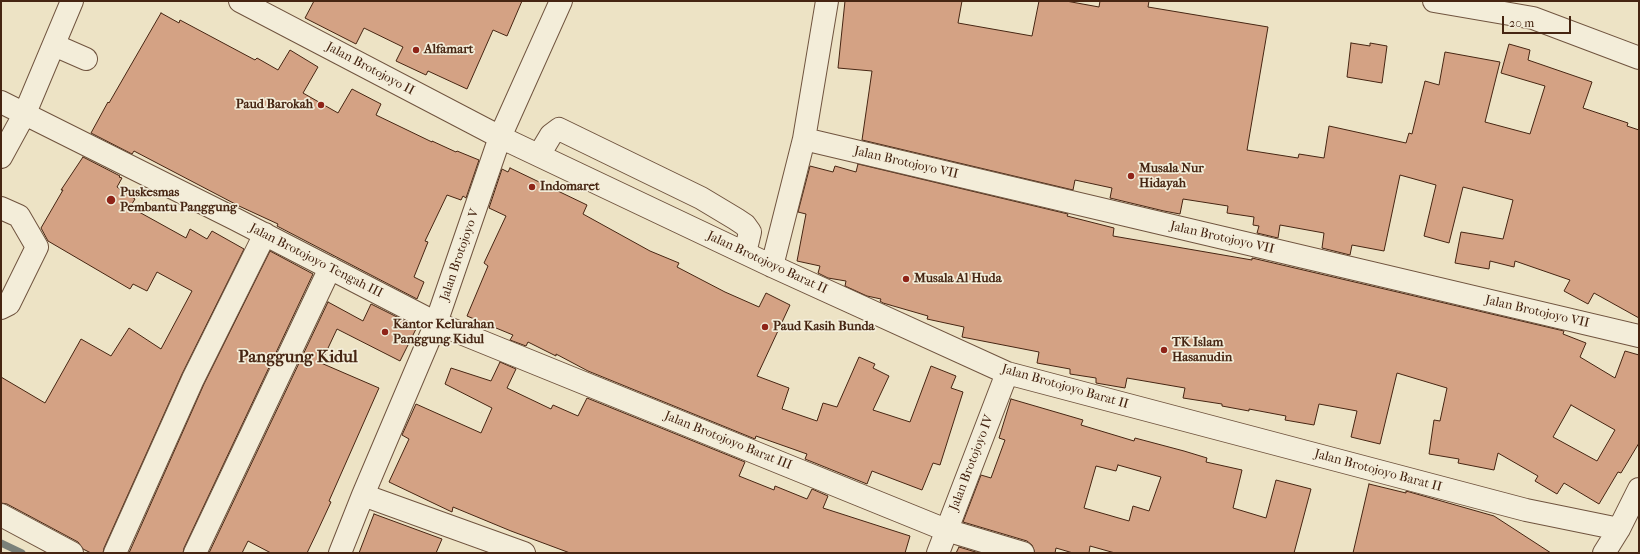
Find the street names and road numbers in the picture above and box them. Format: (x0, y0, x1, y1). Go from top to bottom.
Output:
street label: Jalan Brotojoyo II (323, 39, 417, 99)
street label: Jalan Brotojoyo VII (852, 143, 960, 183)
street label: Jalan Brotojoyo V (437, 207, 483, 303)
street label: Jalan Brotojoyo VII (1168, 218, 1276, 258)
street label: Jalan Brotojoyo Tengah III (247, 221, 385, 301)
street label: Jalan Brotojoyo Barat II (704, 228, 830, 298)
street label: Jalan Brotojoyo VII (1483, 292, 1591, 332)
street label: Jalan Brotojoyo Barat II (1000, 361, 1130, 413)
street label: Jalan Brotojoyo Barat III (662, 408, 794, 474)
street label: Jalan Brotojoyo IV (947, 413, 997, 513)
street label: Jalan Brotojoyo Barat II (1313, 446, 1443, 496)

